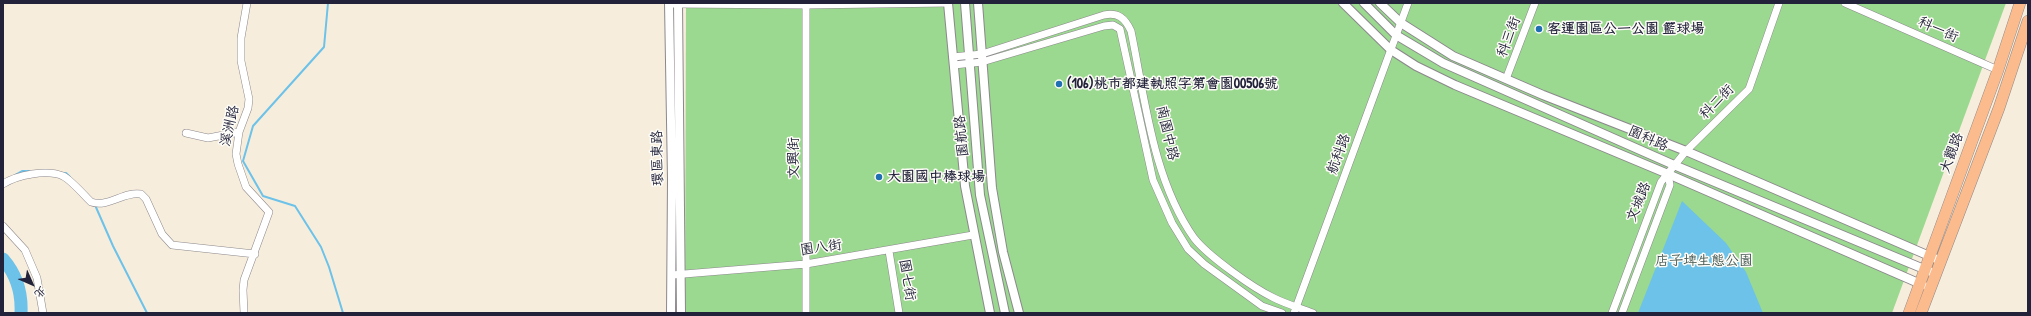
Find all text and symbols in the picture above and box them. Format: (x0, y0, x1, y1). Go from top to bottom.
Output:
street label: 科三街 (1494, 14, 1524, 60)
street label: 科一街 (1915, 14, 1961, 46)
place label: 客運園區公一公園 籃球場 (1547, 21, 1704, 37)
marker: 客運園區公一公園 籃球場 (1534, 24, 1544, 34)
place label: (106)桃市都建執照字第會園00506號 (1067, 76, 1278, 92)
marker: (106)桃市都建執照字第會園00506號 (1054, 79, 1064, 89)
street label: 科二街 (1696, 81, 1738, 123)
street label: 溪洲路 (217, 104, 243, 148)
street label: 南園中路 (1153, 104, 1181, 162)
street label: 園航路 (952, 114, 972, 158)
street label: 園科路 (1625, 123, 1671, 155)
street label: 環區東路 (649, 130, 667, 186)
street label: 大觀路 (1937, 130, 1967, 176)
street label: 航科路 (1324, 131, 1354, 177)
street label: 文興街 (786, 137, 802, 179)
place label: 大園國中棒球場 (887, 169, 985, 185)
marker: 大園國中棒球場 (874, 172, 884, 182)
street label: 文城路 (1623, 179, 1655, 225)
street label: 園八街 (799, 237, 843, 259)
park label: 店子埤生態公園 (1655, 253, 1753, 269)
street label: 園七街 (895, 258, 919, 302)
north arrow (12, 264, 52, 304)
text: 北 (32, 284, 49, 301)

